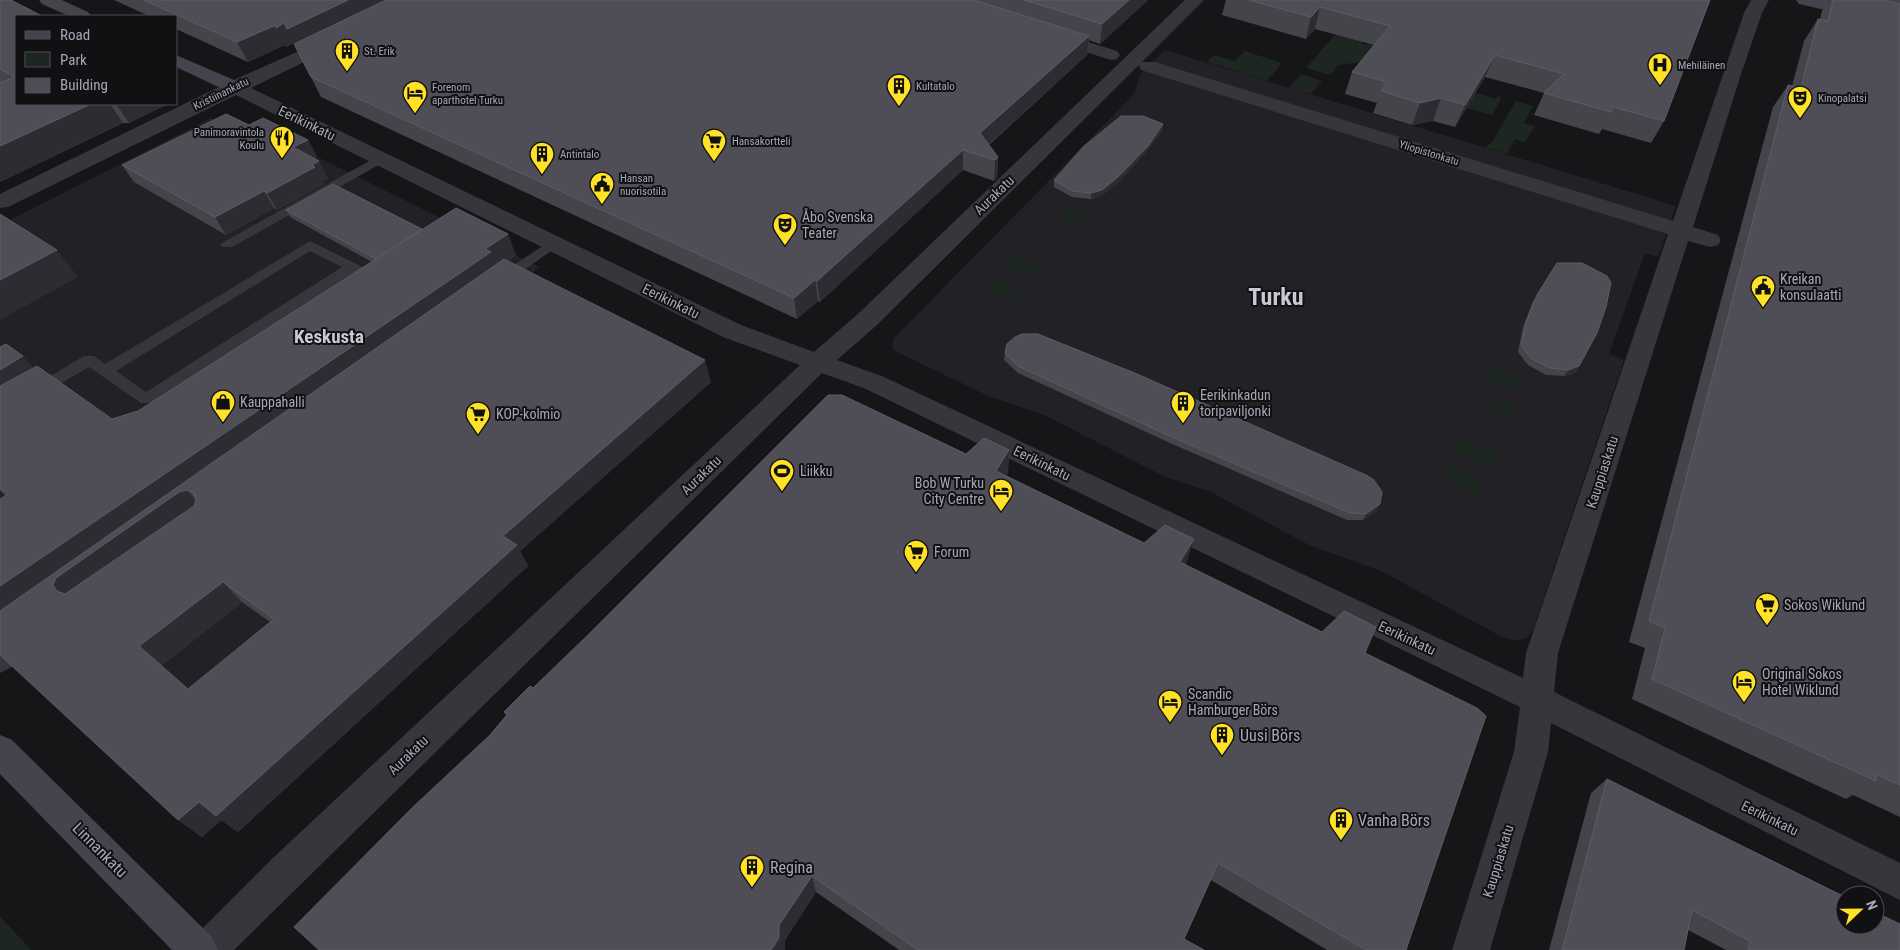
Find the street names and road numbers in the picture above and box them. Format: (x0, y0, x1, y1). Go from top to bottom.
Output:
street label: Kristiinankatu (191, 75, 251, 113)
street label: Eerikinkatu (276, 102, 338, 144)
street label: Yliopistonkatu (1397, 138, 1461, 168)
street label: Aurakatu (971, 172, 1017, 218)
street label: Eerikinkatu (640, 280, 702, 322)
street label: Kauppiaskatu (1583, 434, 1621, 510)
street label: Eerikinkatu (1011, 442, 1073, 484)
street label: Aurakatu (678, 452, 724, 498)
street label: Eerikinkatu (1376, 618, 1438, 658)
street label: Aurakatu (385, 732, 431, 778)
street label: Eerikinkatu (1739, 797, 1801, 839)
street label: Linnankatu (69, 819, 131, 881)
street label: Kauppiaskatu (1479, 823, 1517, 899)

